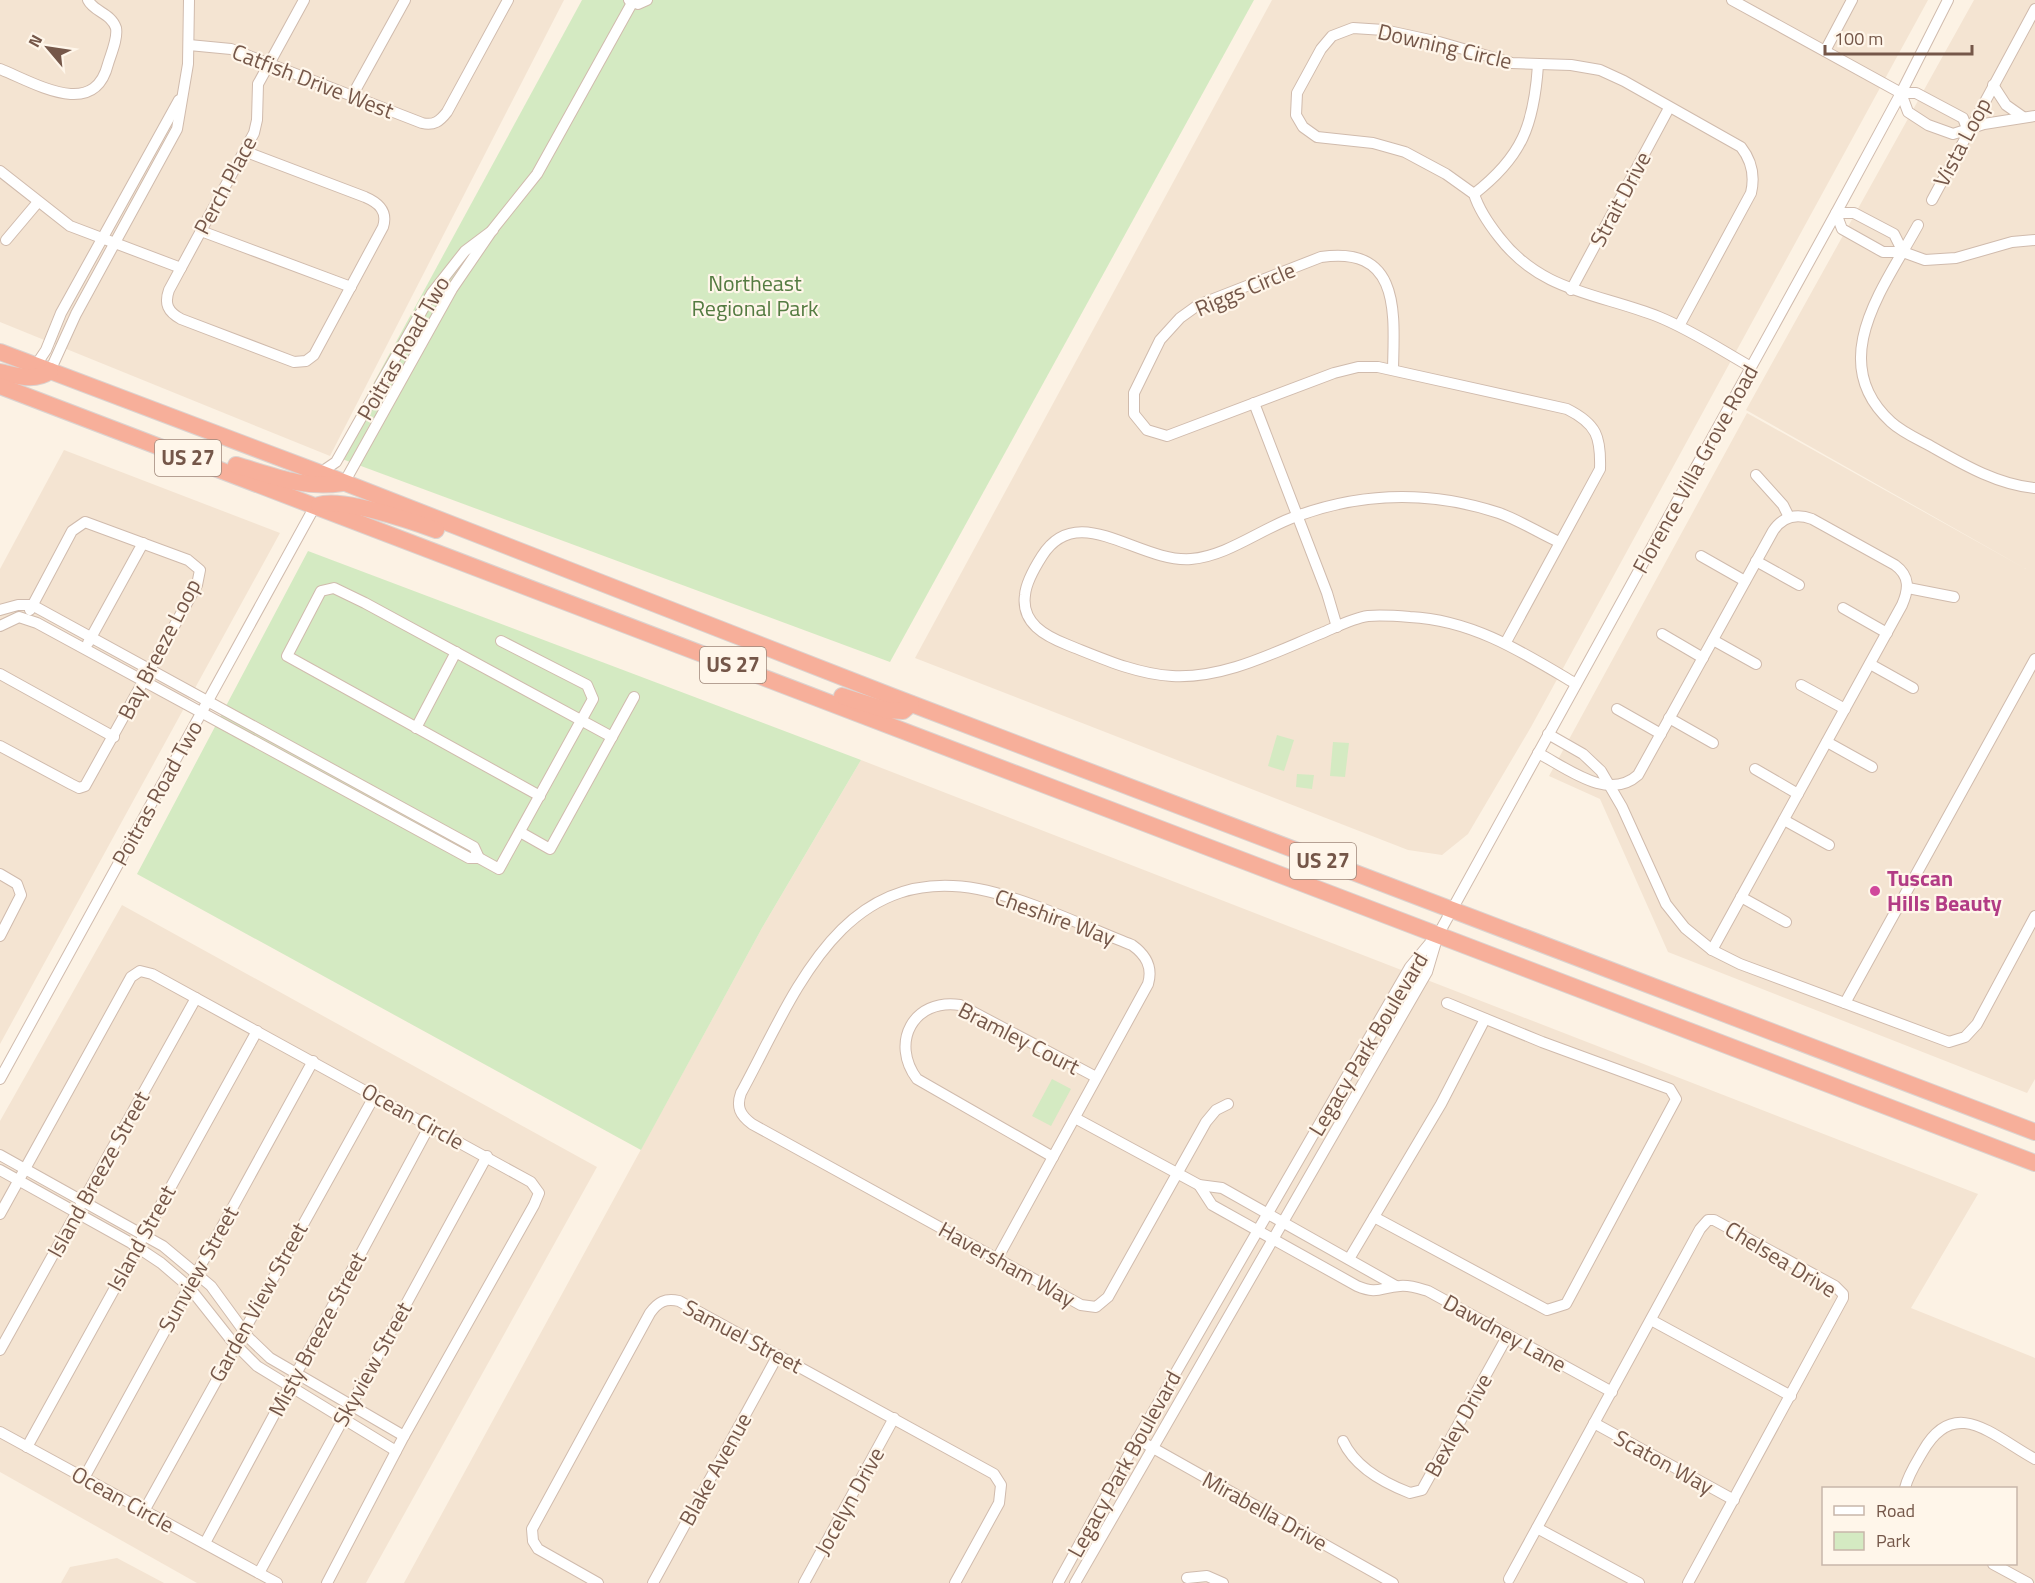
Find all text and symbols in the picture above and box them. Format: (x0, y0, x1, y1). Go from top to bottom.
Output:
street label: Downing Circle (1374, 14, 1516, 78)
north arrow (18, 18, 78, 78)
scale bar (1825, 18, 1972, 56)
text: 100 m (1834, 25, 1883, 52)
text: N (22, 30, 48, 51)
street label: Catfish Drive West (227, 35, 399, 128)
street label: Vista Loop (1924, 91, 2000, 193)
street label: Perch Place (185, 130, 265, 240)
street label: Strait Drive (1581, 145, 1659, 253)
street label: Riggs Circle (1190, 253, 1300, 325)
park label: Northeast Regional Park (691, 266, 819, 325)
street label: Poitras Road Two (348, 270, 458, 426)
street label: Florence Villa Grove Road (1623, 358, 1767, 580)
road number: US 27 (155, 440, 221, 476)
street label: Bay Breeze Loop (109, 573, 209, 725)
road number: US 27 (700, 647, 766, 683)
street label: Poitras Road Two (103, 714, 211, 872)
road number: US 27 (1290, 843, 1356, 879)
place label: Tuscan Hills Beauty (1887, 861, 2002, 920)
street label: Cheshire Way (990, 880, 1120, 955)
marker: Tuscan Hills Beauty (1868, 884, 1882, 898)
street label: Legacy Park Boulevard (1300, 946, 1436, 1142)
street label: Bramley Court (952, 993, 1086, 1083)
street label: Ocean Circle (355, 1074, 471, 1158)
street label: Island Breeze Street (38, 1084, 158, 1264)
street label: Island Street (98, 1178, 184, 1297)
street label: Sunview Street (149, 1199, 247, 1338)
street label: Haversham Way (932, 1212, 1082, 1316)
street label: Chelsea Drive (1719, 1212, 1843, 1306)
street label: Garden View Street (200, 1216, 316, 1388)
street label: Misty Breeze Street (259, 1245, 375, 1423)
street label: Dawdney Lane (1437, 1285, 1573, 1381)
street label: Samuel Street (677, 1290, 809, 1382)
street label: Skyview Street (324, 1295, 420, 1433)
street label: Legacy Park Boulevard (1058, 1364, 1190, 1564)
street label: Bexley Drive (1415, 1367, 1501, 1483)
street label: Blake Avenue (670, 1406, 760, 1532)
street label: Scaton Way (1608, 1421, 1720, 1504)
street label: Jocelyn Drive (805, 1441, 893, 1561)
street label: Ocean Circle (65, 1457, 181, 1541)
street label: Mirabella Drive (1196, 1462, 1334, 1560)
legend (1822, 1487, 2017, 1565)
text: Road (1876, 1497, 1915, 1524)
text: Park (1876, 1527, 1911, 1554)

